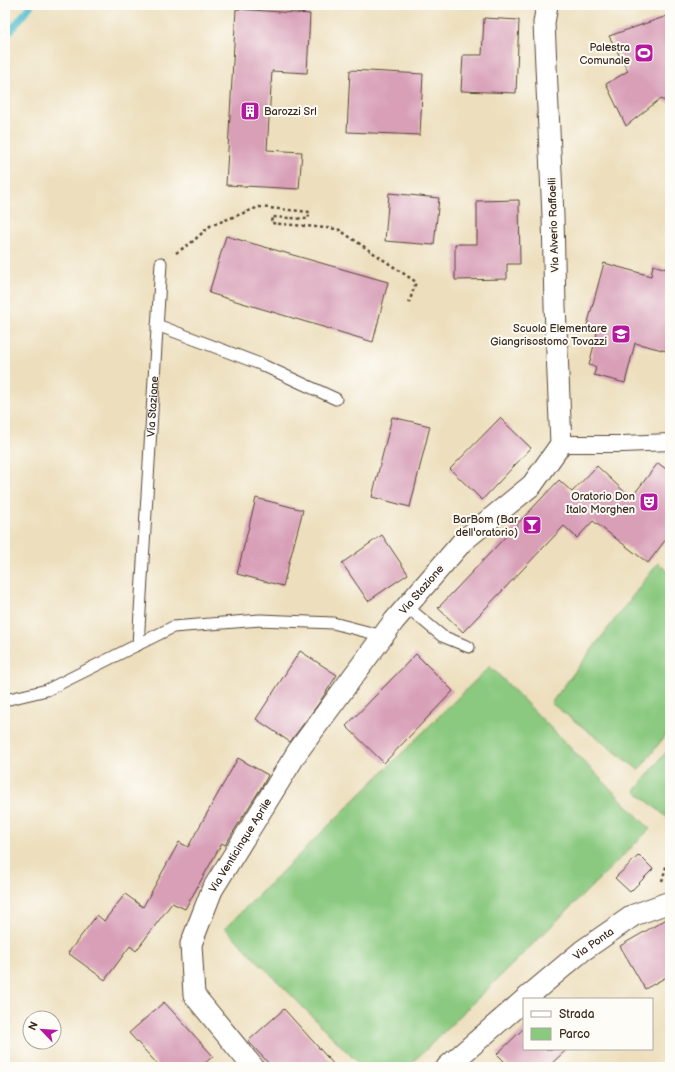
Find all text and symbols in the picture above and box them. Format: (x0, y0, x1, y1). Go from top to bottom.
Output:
place label: Palestra Comunale (579, 41, 630, 67)
sports icon: Palestra Comunale (633, 42, 655, 64)
building icon: Barozzi Srl (239, 100, 261, 122)
place label: Barozzi Srl (264, 105, 317, 118)
street label: Via Alverio Raffaelli (545, 177, 562, 273)
place label: Scuola Elementare Giangrisostomo Tovazzi (490, 322, 607, 348)
school or university icon: Scuola Elementare Giangrisostomo Tovazzi (610, 323, 632, 345)
street label: Via Stazione (145, 375, 161, 437)
place label: Oratorio Don Italo Morghen (566, 490, 635, 516)
theatre icon: Oratorio Don Italo Morghen (638, 491, 660, 513)
place label: BarBom (Bar dell'oratorio) (453, 513, 519, 539)
bar icon: BarBom (Bar dell'oratorio) (521, 514, 543, 536)
street label: Via Stazione (397, 562, 447, 617)
street label: Via Venticinque Aprile (206, 795, 275, 895)
street label: Via Ponta (571, 925, 616, 963)
legend (523, 998, 653, 1050)
text: Strada (559, 1007, 595, 1022)
north arrow (22, 1010, 62, 1050)
text: N (26, 1019, 41, 1032)
text: Parco (559, 1027, 590, 1042)

